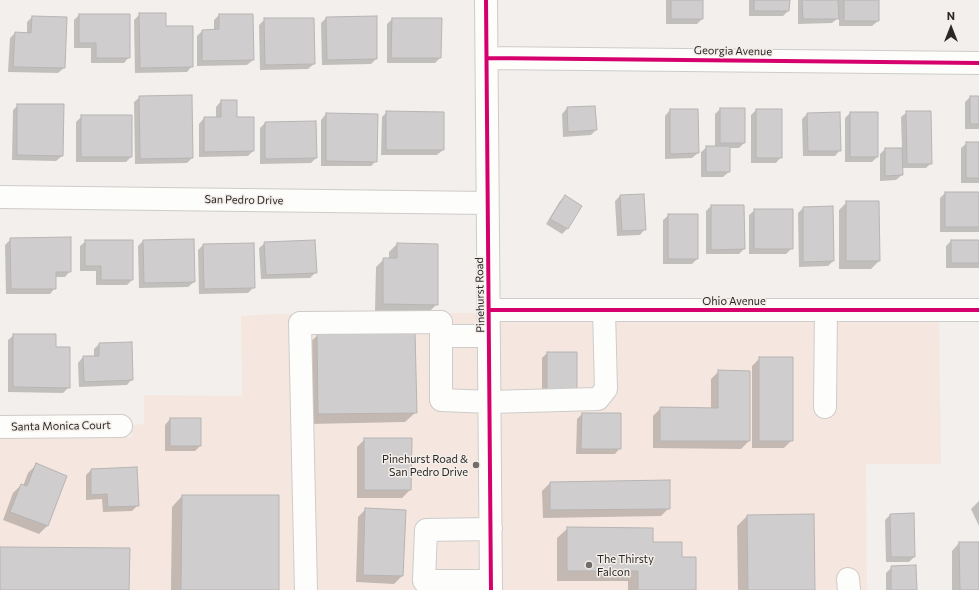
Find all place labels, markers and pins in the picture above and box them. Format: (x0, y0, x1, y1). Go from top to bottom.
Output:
place label: Pinehurst Road & San Pedro Drive (382, 452, 468, 478)
marker: Pinehurst Road & San Pedro Drive (471, 460, 481, 470)
place label: The Thirsty Falcon (597, 552, 654, 578)
marker: The Thirsty Falcon (584, 560, 594, 570)

